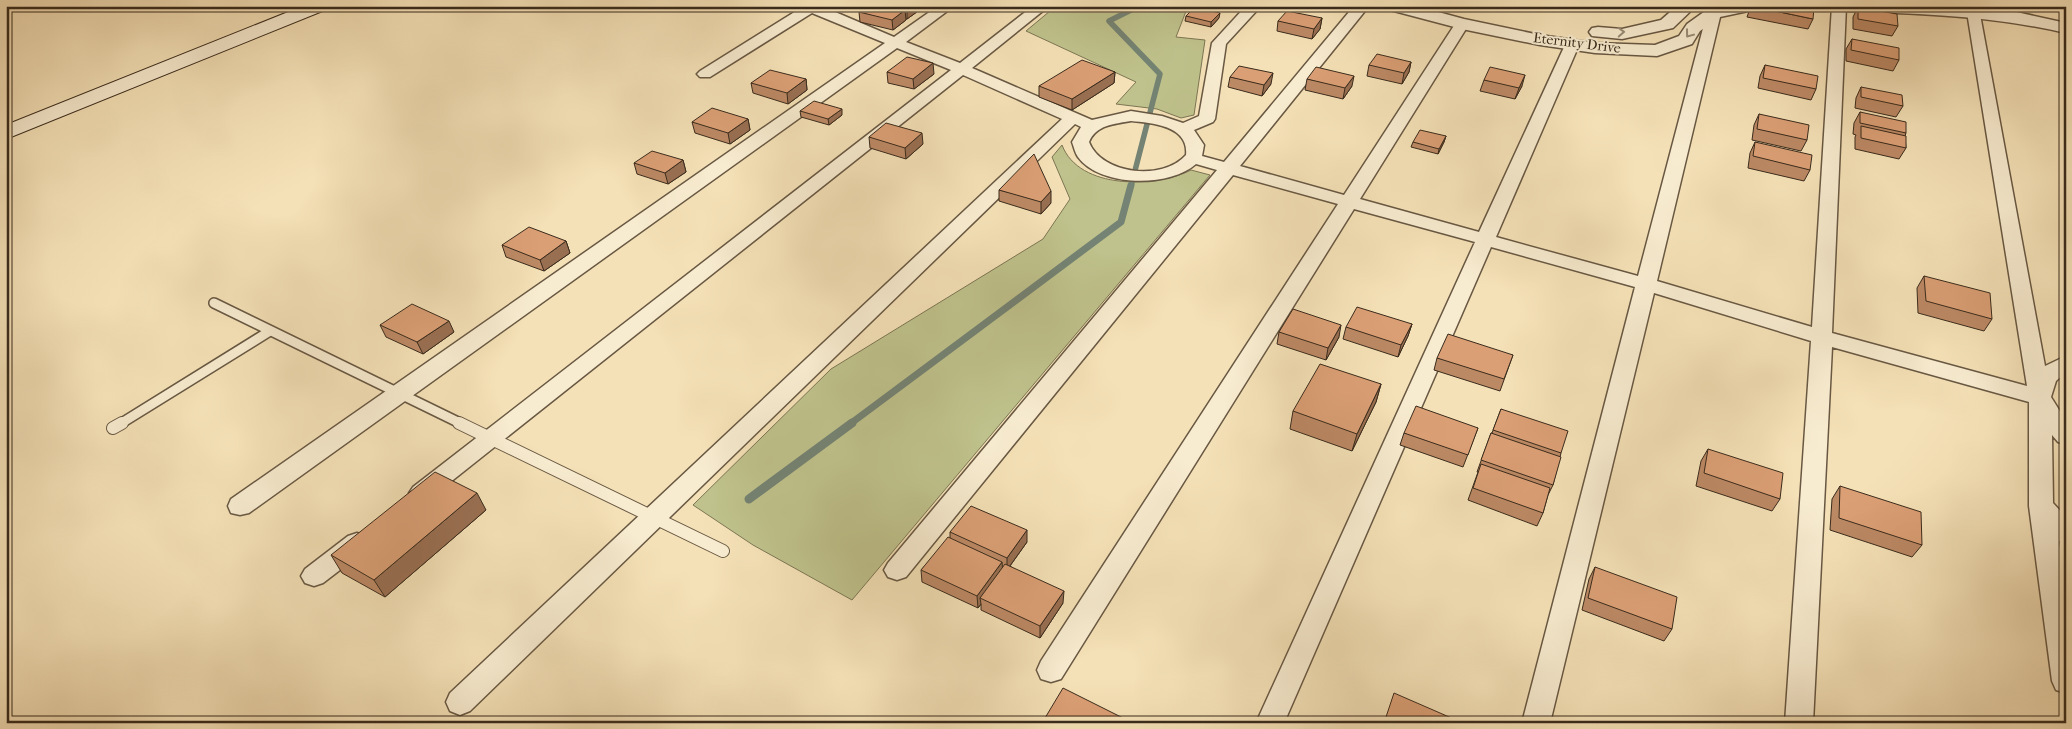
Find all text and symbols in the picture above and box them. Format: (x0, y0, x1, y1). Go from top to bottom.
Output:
one-way arrow (1617, 27, 1625, 38)
one-way arrow (1687, 28, 1695, 37)
street label: Eternity Drive (1532, 29, 1622, 57)

